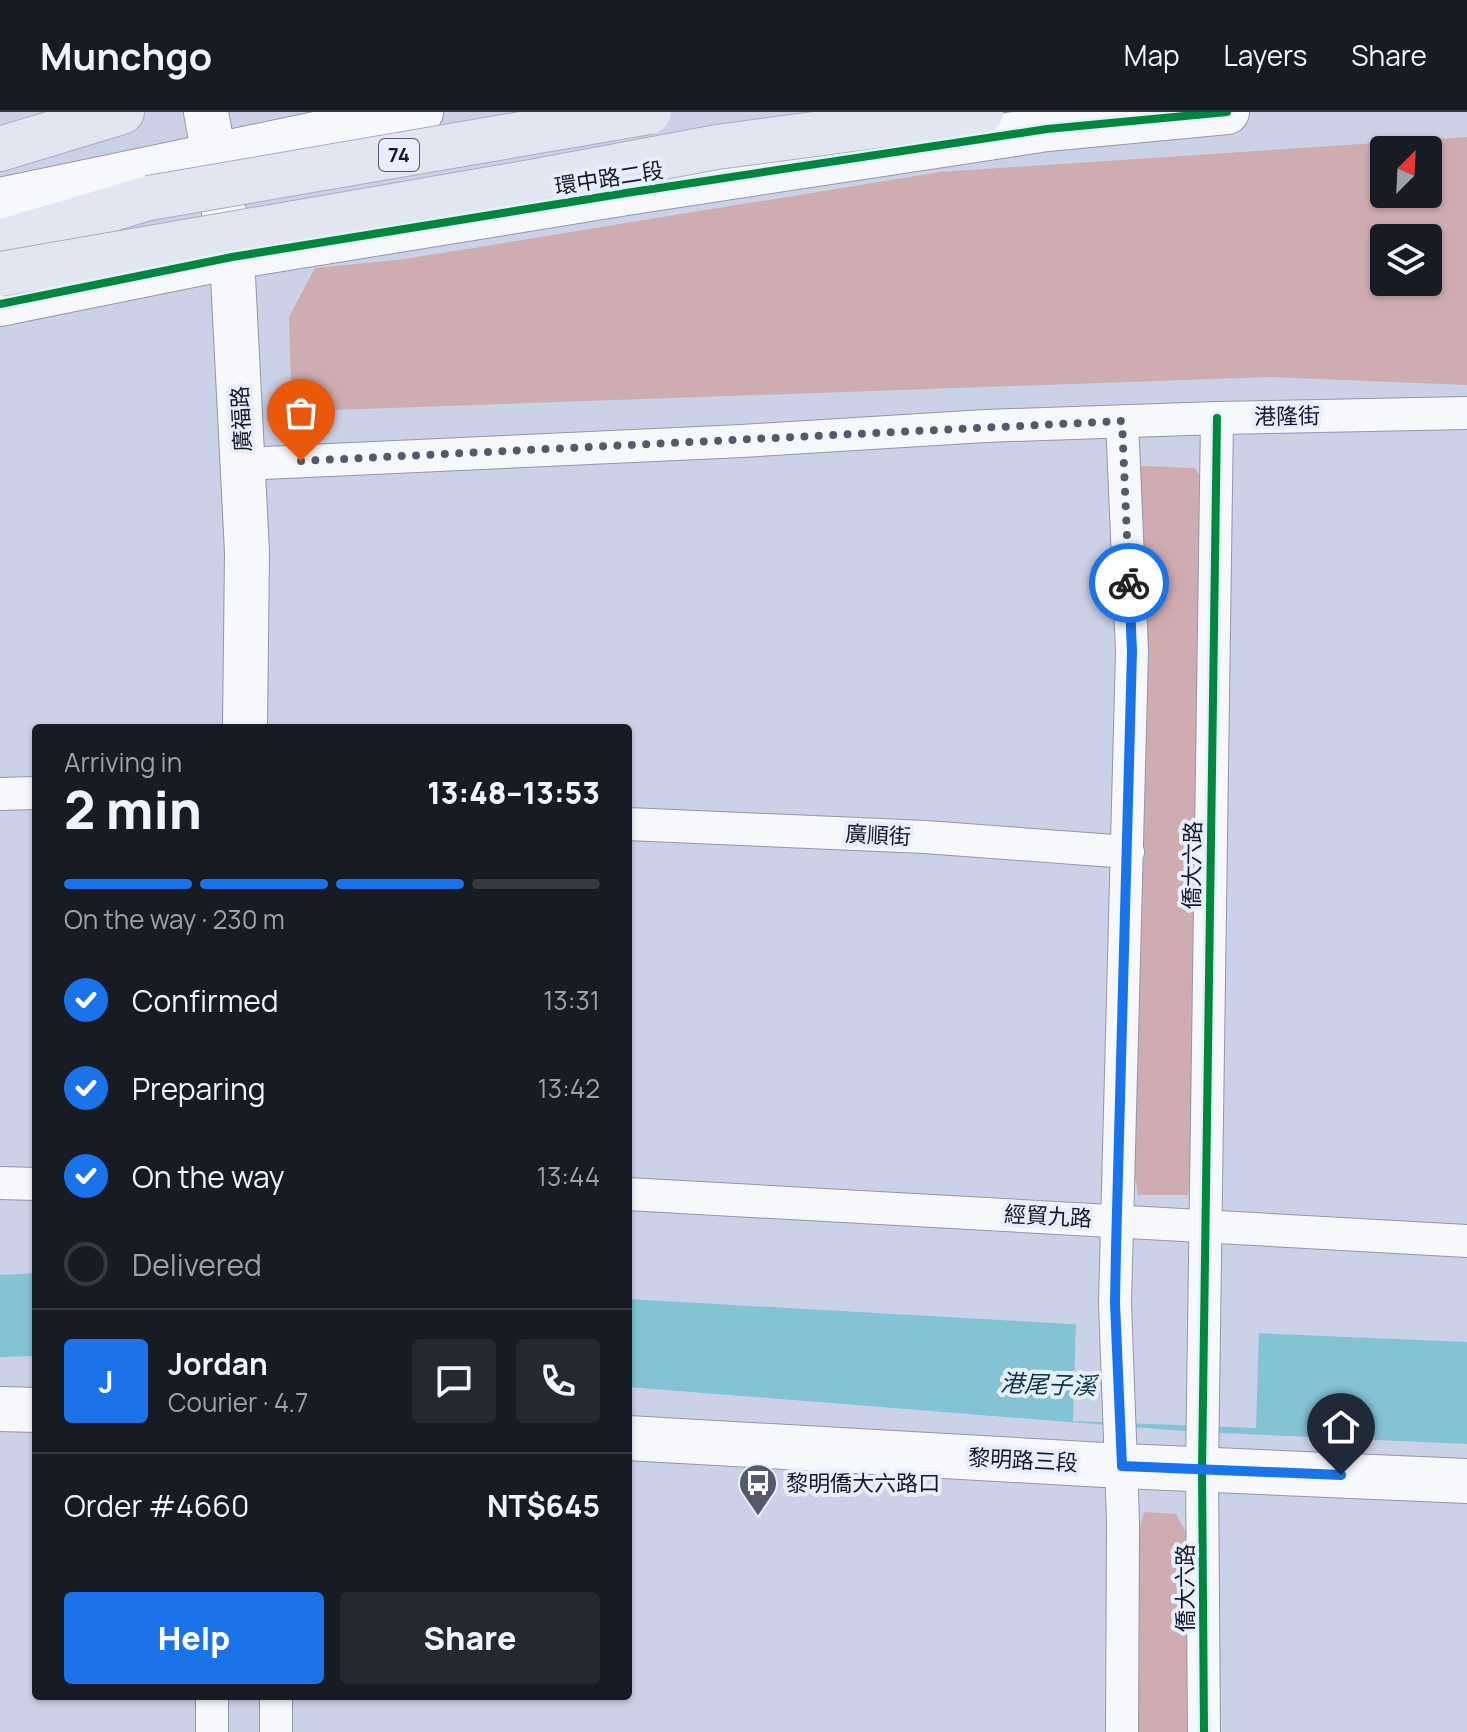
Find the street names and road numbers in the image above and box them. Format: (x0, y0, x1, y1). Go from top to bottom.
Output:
road number: 74 (379, 139, 419, 171)
street label: 環中路二段 (552, 155, 666, 201)
street label: 廣福路 (224, 385, 258, 453)
street label: 港隆街 (1254, 400, 1320, 432)
street label: 廣順街 (844, 818, 912, 852)
street label: 僑大六路 (1176, 821, 1208, 909)
street label: 經貿九路 (1003, 1199, 1093, 1233)
street label: 黎明路三段 (967, 1442, 1079, 1478)
street label: 僑大六路 (1170, 1544, 1200, 1632)

